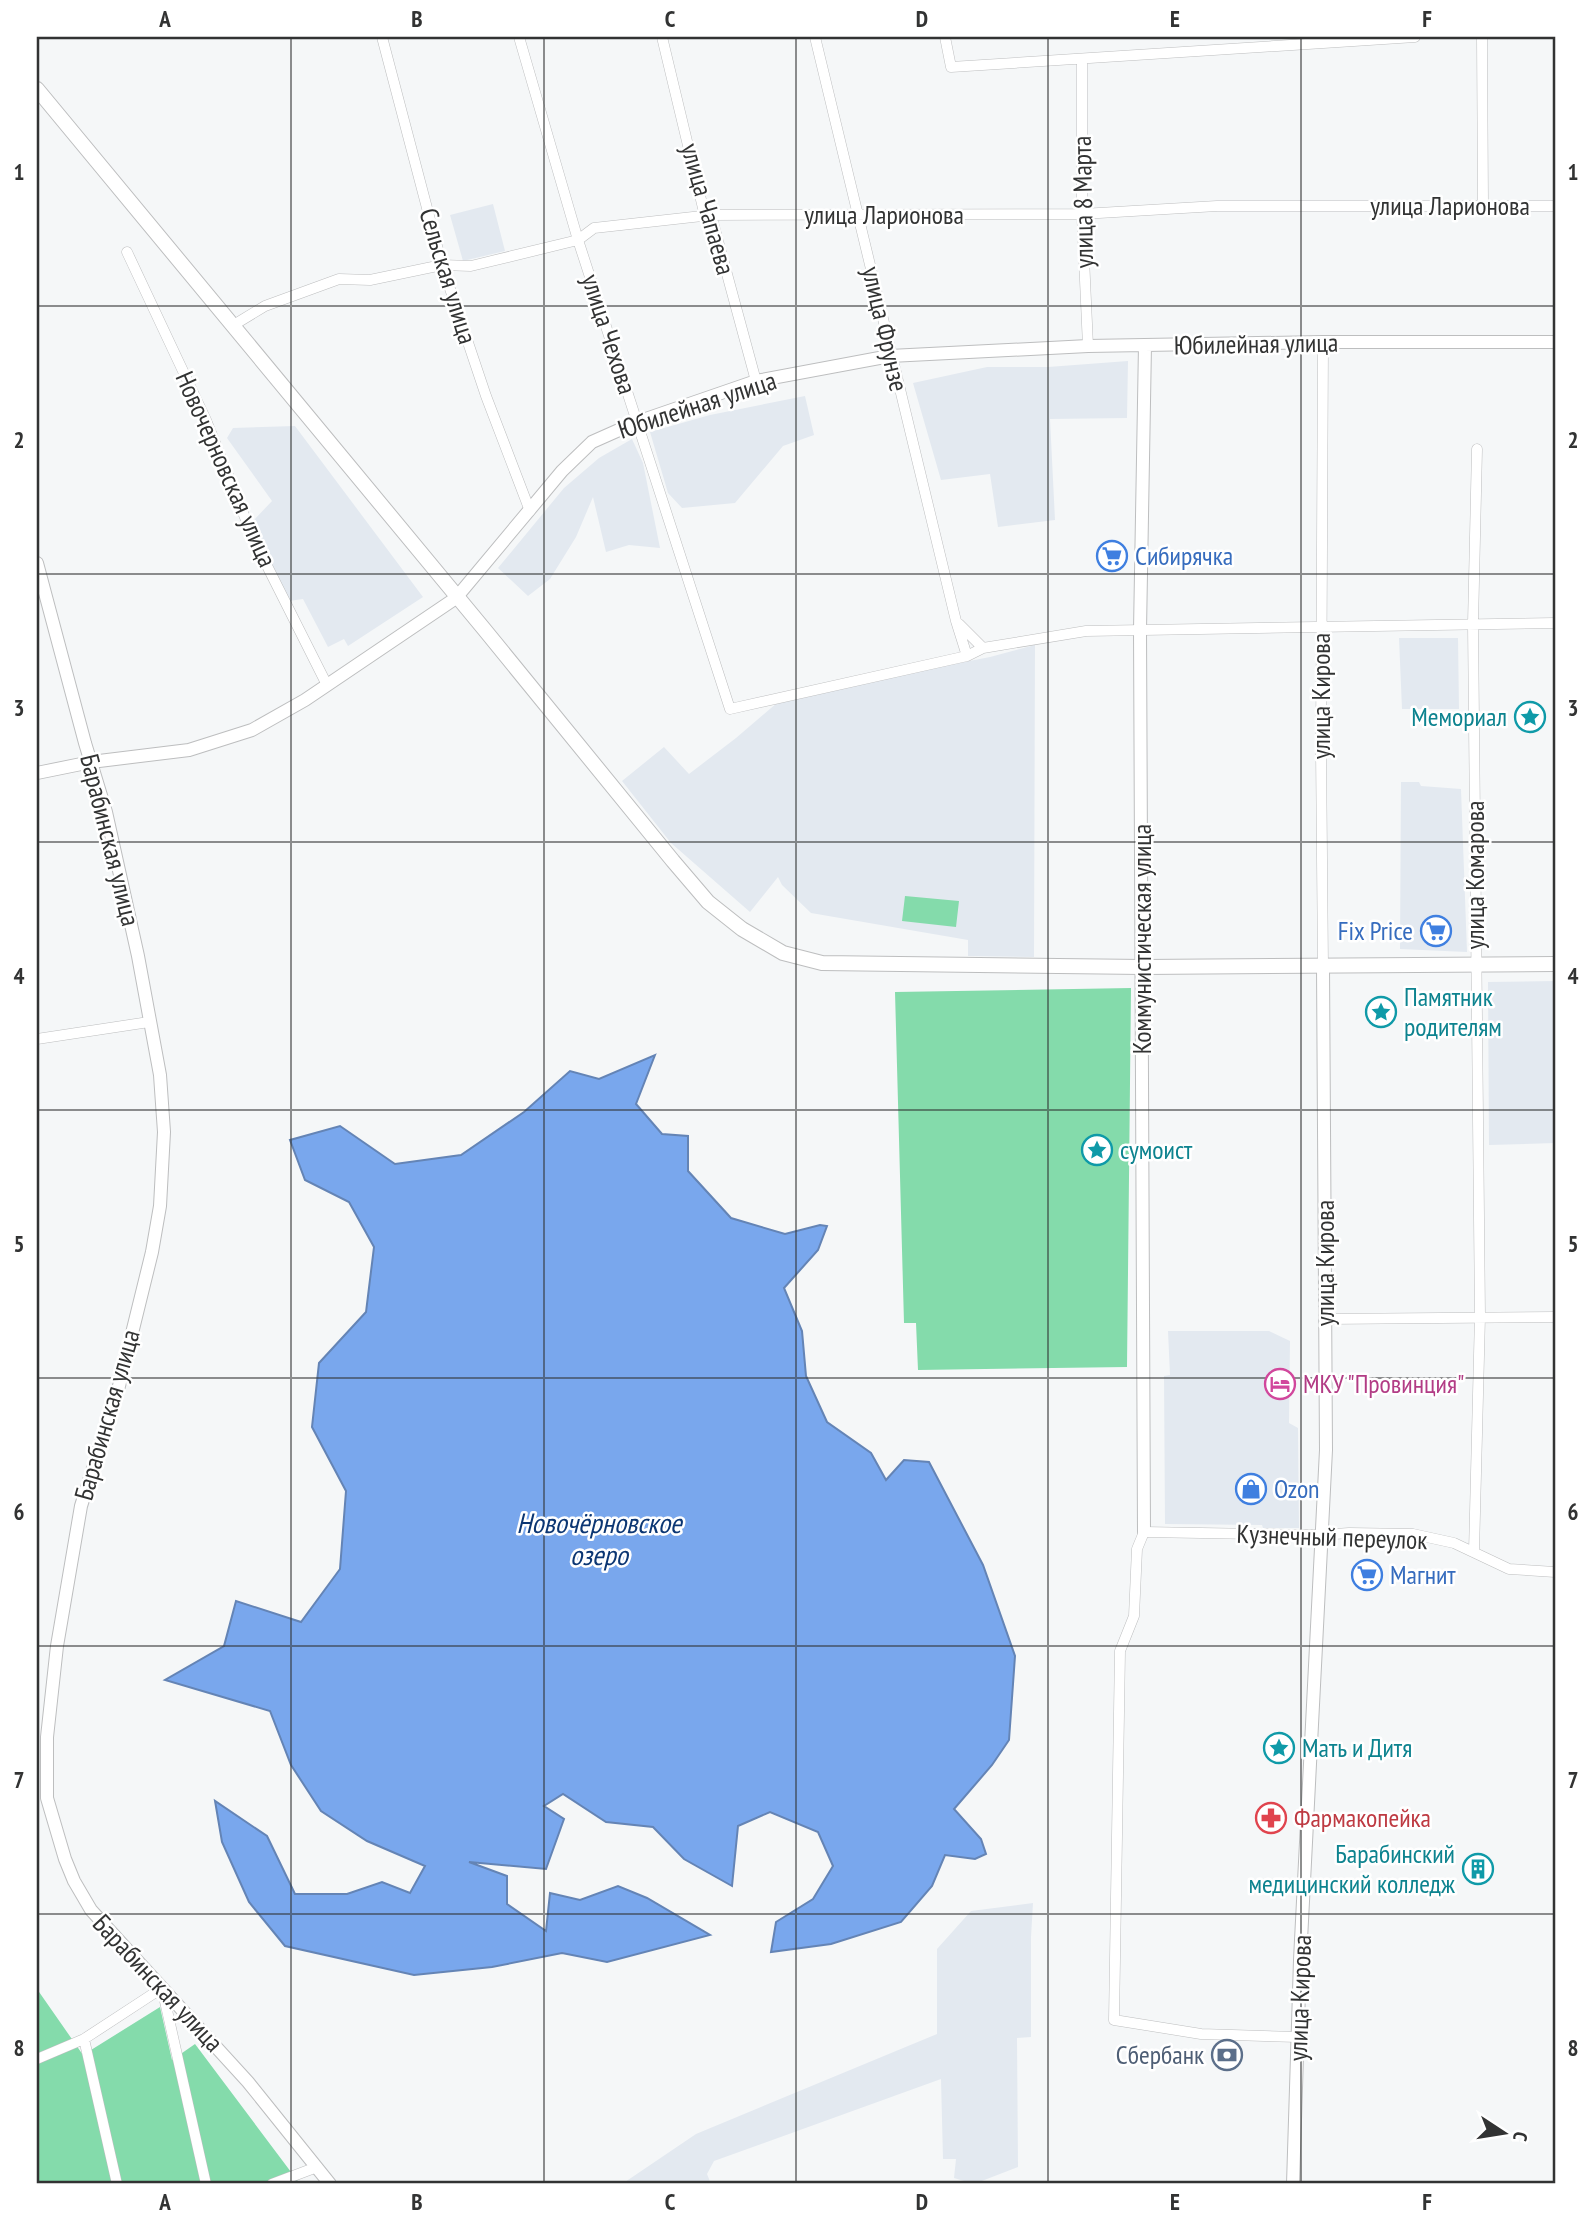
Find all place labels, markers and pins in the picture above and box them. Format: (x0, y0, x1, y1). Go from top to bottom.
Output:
supermarket icon: Сибирячка (1095, 539, 1129, 573)
place label: Сибирячка (1135, 539, 1233, 572)
place label: Мемориал (1411, 700, 1507, 733)
place icon: Мемориал (1513, 700, 1547, 734)
place label: Fix Price (1338, 914, 1413, 947)
supermarket icon: Fix Price (1419, 914, 1453, 948)
place label: Памятник родителям (1404, 980, 1502, 1043)
place icon: Памятник родителям (1364, 995, 1398, 1029)
place icon: сумоист (1080, 1133, 1114, 1167)
place label: сумоист (1120, 1133, 1193, 1166)
hotel icon: МКУ "Провинция" (1263, 1367, 1297, 1401)
place label: МКУ "Провинция" (1303, 1367, 1464, 1400)
shop icon: Ozon (1234, 1472, 1268, 1506)
place label: Ozon (1274, 1472, 1320, 1505)
supermarket icon: Магнит (1350, 1558, 1384, 1592)
place label: Магнит (1390, 1558, 1456, 1591)
place icon: Мать и Дитя (1262, 1731, 1296, 1765)
place label: Мать и Дитя (1302, 1731, 1412, 1764)
pharmacy icon: Фармакопейка (1254, 1801, 1288, 1835)
place label: Фармакопейка (1294, 1801, 1431, 1834)
place label: Барабинский медицинский колледж (1248, 1837, 1455, 1900)
building icon: Барабинский медицинский колледж (1461, 1852, 1495, 1886)
place label: Сбербанк (1116, 2038, 1204, 2071)
bank icon: Сбербанк (1210, 2038, 1244, 2072)

